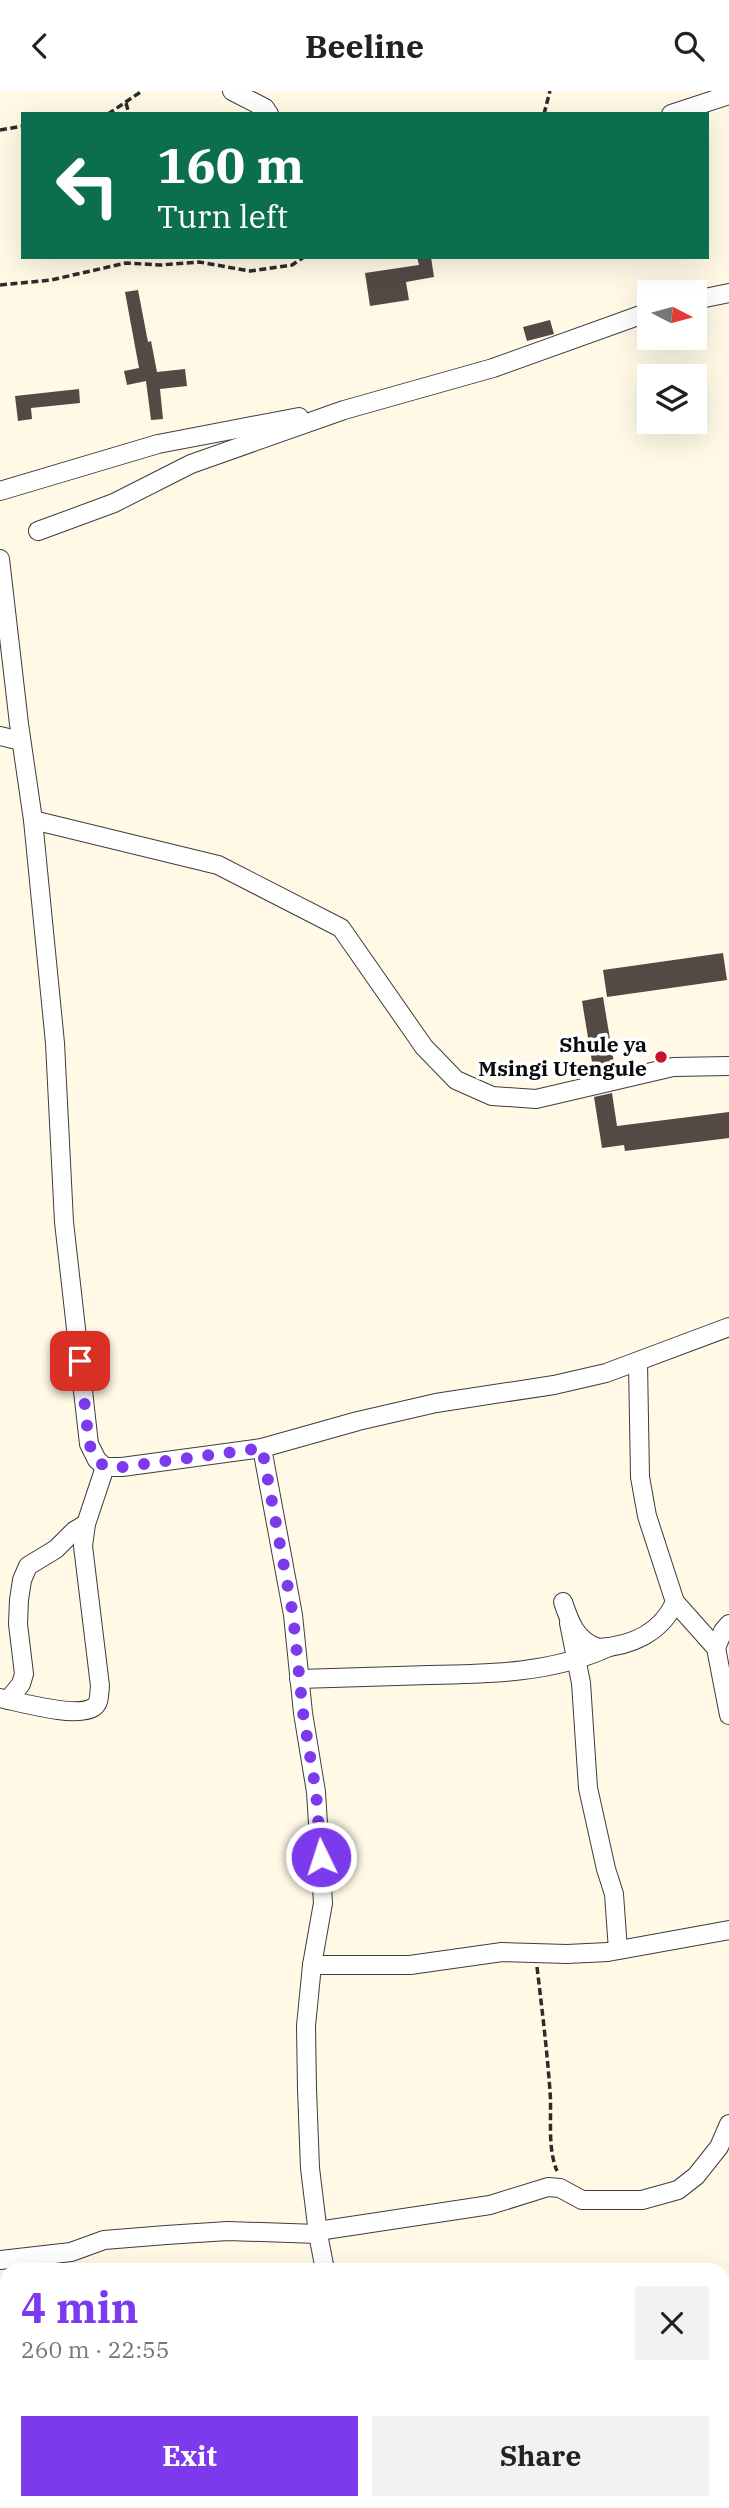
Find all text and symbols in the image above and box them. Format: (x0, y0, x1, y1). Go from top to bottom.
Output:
text: Beeline (305, 25, 424, 67)
icon: back (21, 27, 59, 65)
icon: search (670, 27, 708, 65)
text: 160 m (157, 133, 304, 196)
icon: left (42, 140, 133, 231)
text: Turn left (157, 195, 288, 237)
north arrow (637, 280, 707, 350)
map controls (637, 280, 707, 434)
button: layers (637, 364, 707, 434)
place label: Shule ya Msingi Utengule (478, 1030, 647, 1082)
marker: Shule ya Msingi Utengule (653, 1049, 669, 1065)
pin (50, 1331, 110, 1391)
icon: arrive (61, 1342, 99, 1380)
position arrow (284, 1820, 358, 1894)
text: 4 min (21, 2280, 139, 2335)
button: close (635, 2286, 709, 2360)
text: 260 m · 22:55 (21, 2334, 170, 2364)
button: Exit (21, 2416, 358, 2496)
button: Share (372, 2416, 709, 2496)

